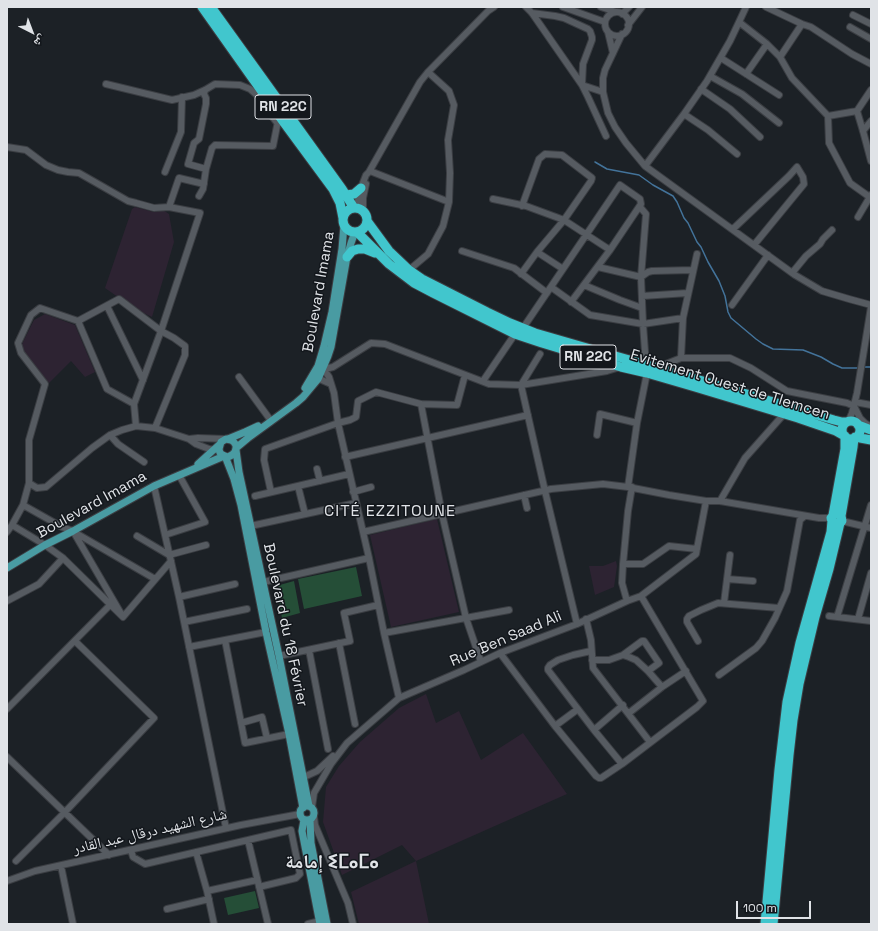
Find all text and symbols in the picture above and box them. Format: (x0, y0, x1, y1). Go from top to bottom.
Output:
north arrow (12, 12, 52, 52)
text: ش (31, 32, 49, 50)
road number: RN 22C (255, 95, 311, 119)
street label: Boulevard Imama (299, 230, 339, 354)
road number: RN 22C (560, 345, 616, 369)
street label: Evitement Ouest de Tlemcen (628, 346, 832, 424)
street label: Boulevard Imama (34, 467, 150, 543)
district label: CITÉ EZZITOUNE (324, 502, 456, 522)
street label: Boulevard du 18 Février (259, 542, 311, 708)
street label: Rue Ben Saad Ali (447, 607, 565, 671)
street label: شارع الشهيد درقال عبد القادر (71, 806, 229, 858)
district label: إمامة ⵉⵎⴰⵎⴰ (285, 852, 379, 874)
scale bar (738, 893, 813, 919)
text: 100 m (743, 900, 777, 916)

